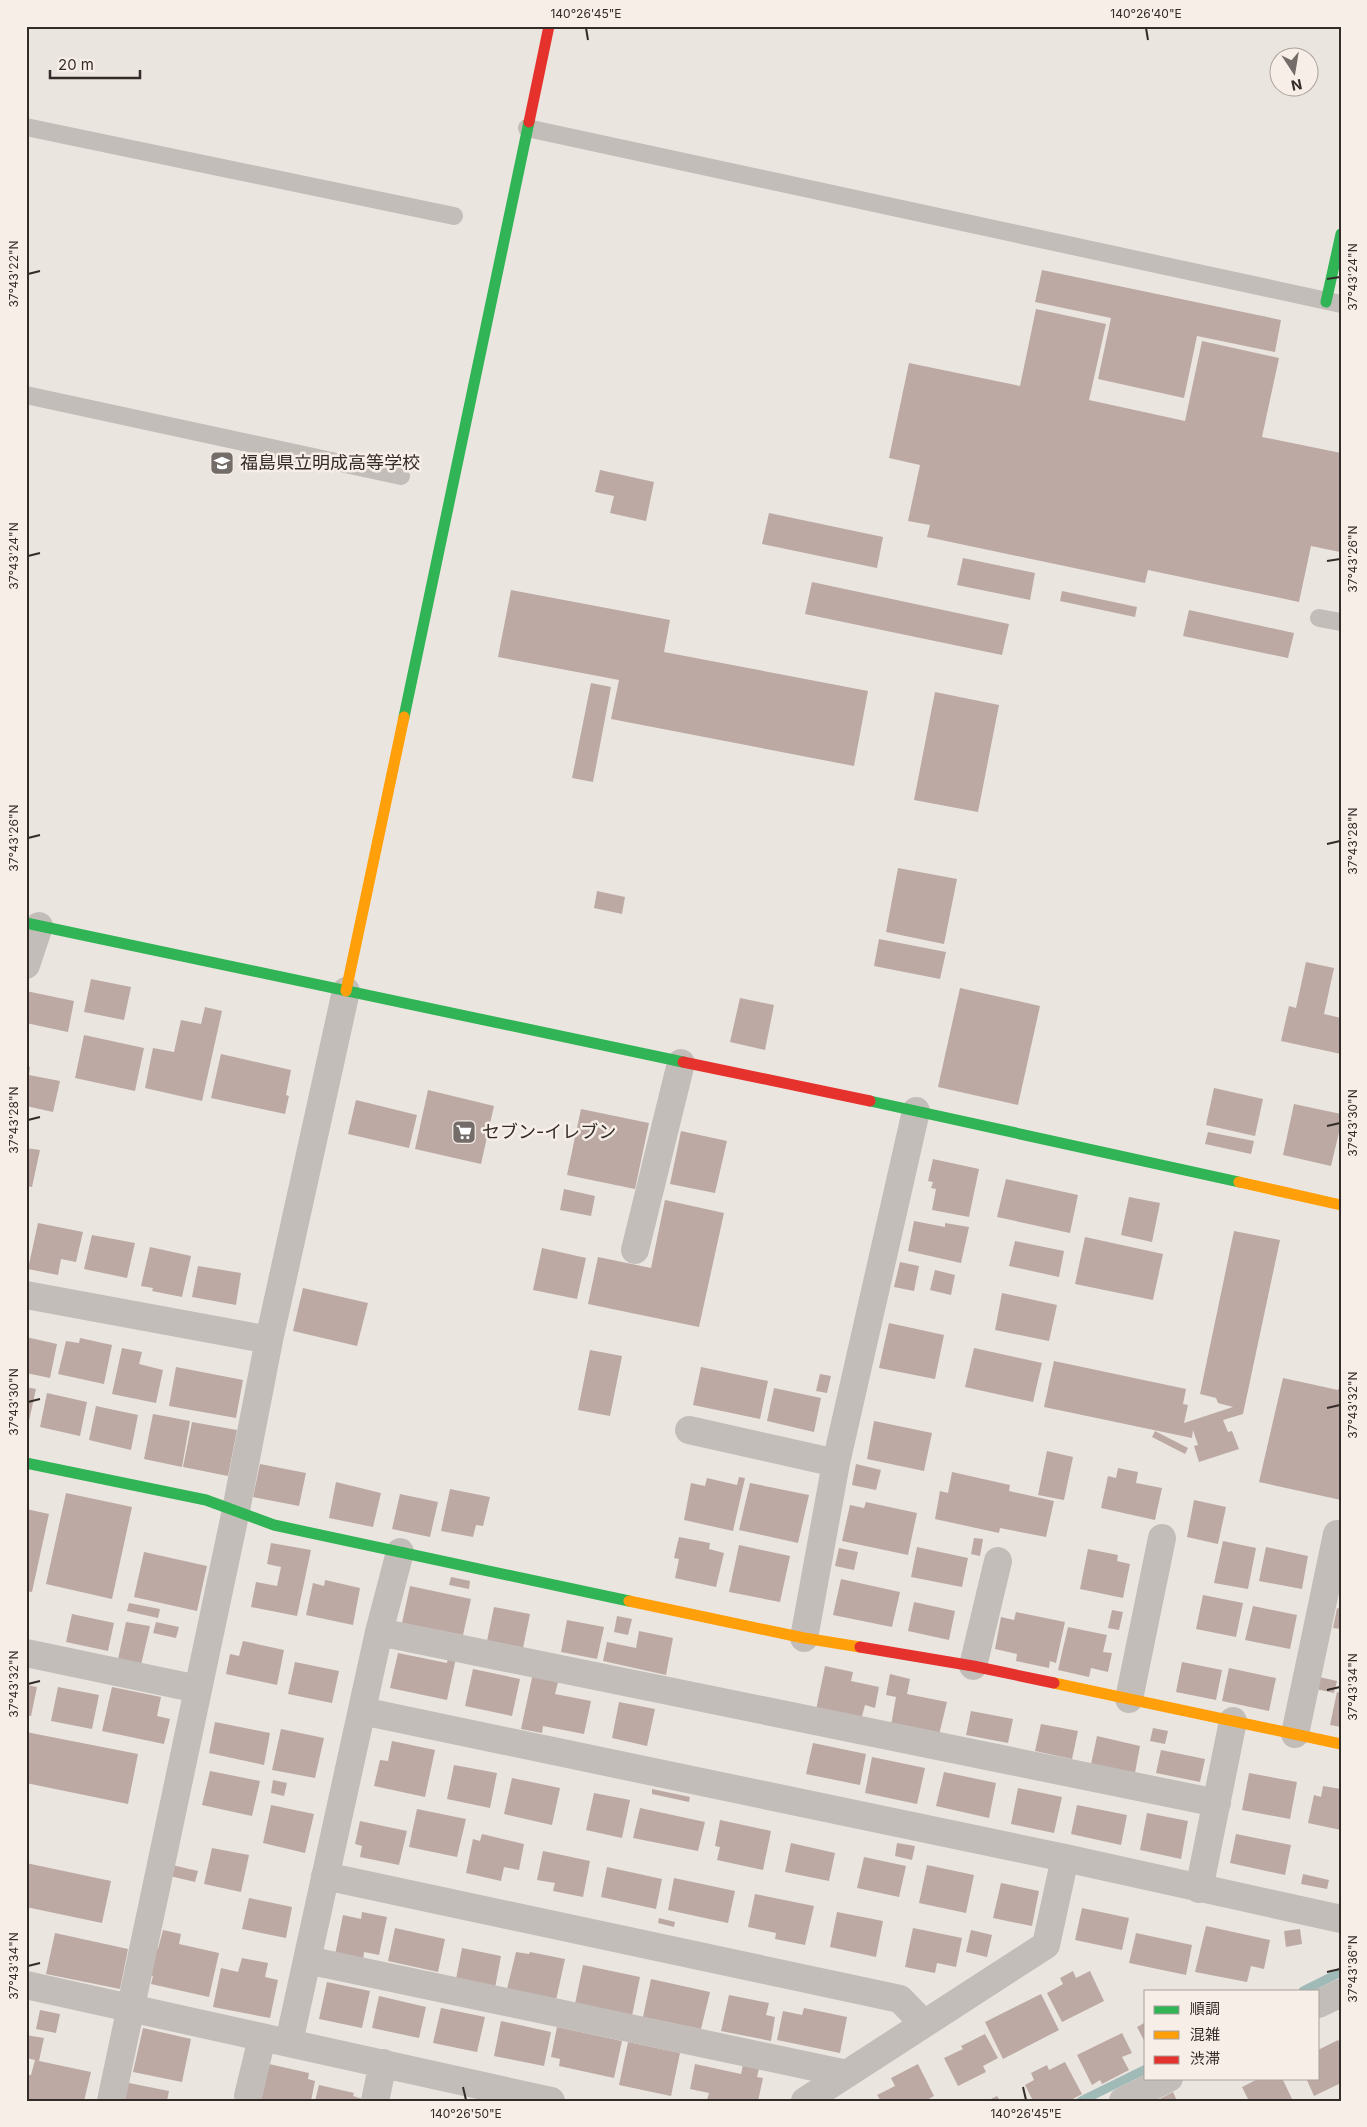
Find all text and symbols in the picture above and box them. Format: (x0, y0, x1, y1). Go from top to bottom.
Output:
text: 140°26'45"E (550, 6, 622, 21)
text: 140°26'40"E (1110, 6, 1182, 21)
scale bar (50, 48, 140, 80)
north arrow (1270, 48, 1320, 98)
text: 20 m (58, 55, 94, 74)
text: N (1290, 76, 1304, 95)
text: 37°43'22"N (6, 240, 21, 308)
text: 37°43'24"N (1345, 243, 1360, 311)
school or university icon: 福島県立明成高等学校 (209, 450, 235, 476)
place label: 福島県立明成高等学校 (240, 452, 420, 473)
text: 37°43'24"N (6, 522, 21, 590)
text: 37°43'26"N (1345, 525, 1360, 593)
text: 37°43'26"N (6, 804, 21, 872)
text: 37°43'28"N (1345, 807, 1360, 875)
text: 37°43'28"N (6, 1086, 21, 1154)
text: 37°43'30"N (1345, 1089, 1360, 1157)
supermarket icon: セブン-イレブン (451, 1119, 477, 1145)
place label: セブン-イレブン (482, 1121, 616, 1142)
text: 37°43'30"N (6, 1368, 21, 1436)
text: 37°43'32"N (1345, 1371, 1360, 1439)
text: 37°43'32"N (6, 1650, 21, 1718)
text: 37°43'34"N (1345, 1653, 1360, 1721)
text: 37°43'34"N (6, 1932, 21, 2000)
text: 37°43'36"N (1345, 1935, 1360, 2003)
legend (1144, 1990, 1320, 2080)
text: 順調 (1190, 1999, 1220, 2018)
text: 混雑 (1190, 2025, 1220, 2044)
text: 渋滞 (1190, 2049, 1220, 2068)
text: 140°26'50"E (430, 2106, 502, 2121)
text: 140°26'45"E (990, 2106, 1062, 2121)

